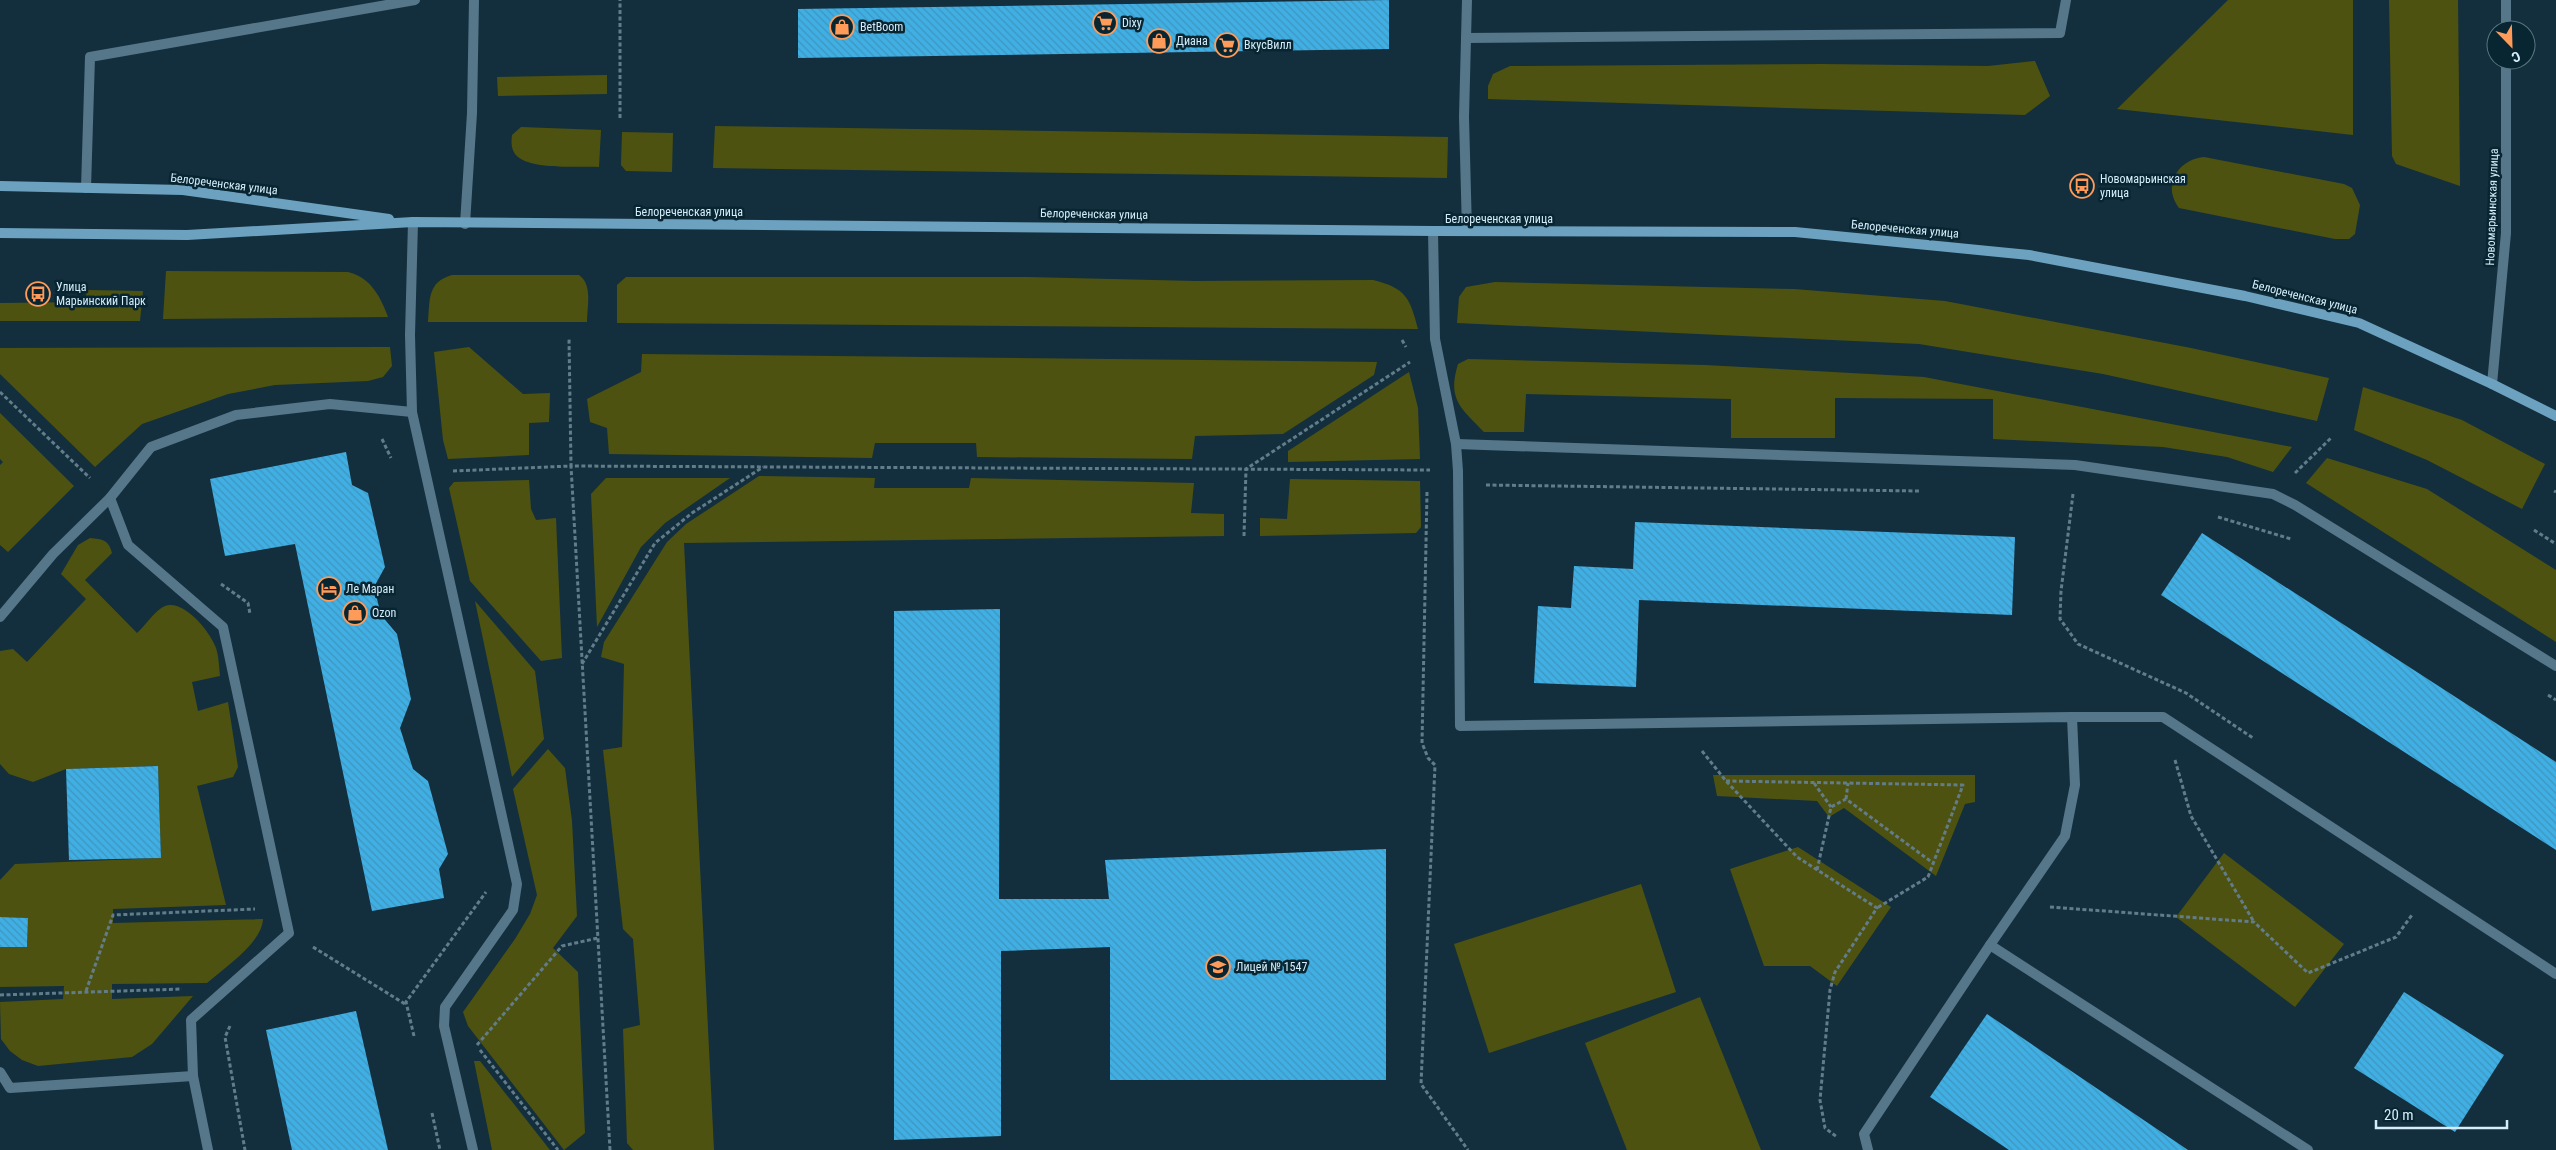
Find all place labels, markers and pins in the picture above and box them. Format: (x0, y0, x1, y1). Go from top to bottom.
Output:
supermarket icon: Dixy (1092, 10, 1118, 36)
shop icon: BetBoom (829, 14, 855, 40)
place label: Dixy (1122, 16, 1142, 30)
place label: BetBoom (860, 20, 903, 34)
shop icon: Диана (1146, 28, 1172, 54)
supermarket icon: ВкусВилл (1214, 32, 1240, 58)
place label: Диана (1176, 34, 1208, 48)
place label: ВкусВилл (1244, 38, 1292, 52)
place label: Новомарьинская улица (2100, 172, 2186, 200)
bus stop icon: Новомарьинская улица (2069, 173, 2095, 199)
place label: Улица Марьинский Парк (56, 280, 146, 308)
bus stop icon: Улица Марьинский Парк (25, 281, 51, 307)
hotel icon: Ле Маран (316, 576, 342, 602)
place label: Ле Маран (346, 582, 394, 596)
shop icon: Ozon (342, 600, 368, 626)
place label: Ozon (372, 606, 396, 620)
school or university icon: Лицей № 1547 (1205, 954, 1231, 980)
place label: Лицей № 1547 (1236, 960, 1307, 974)

